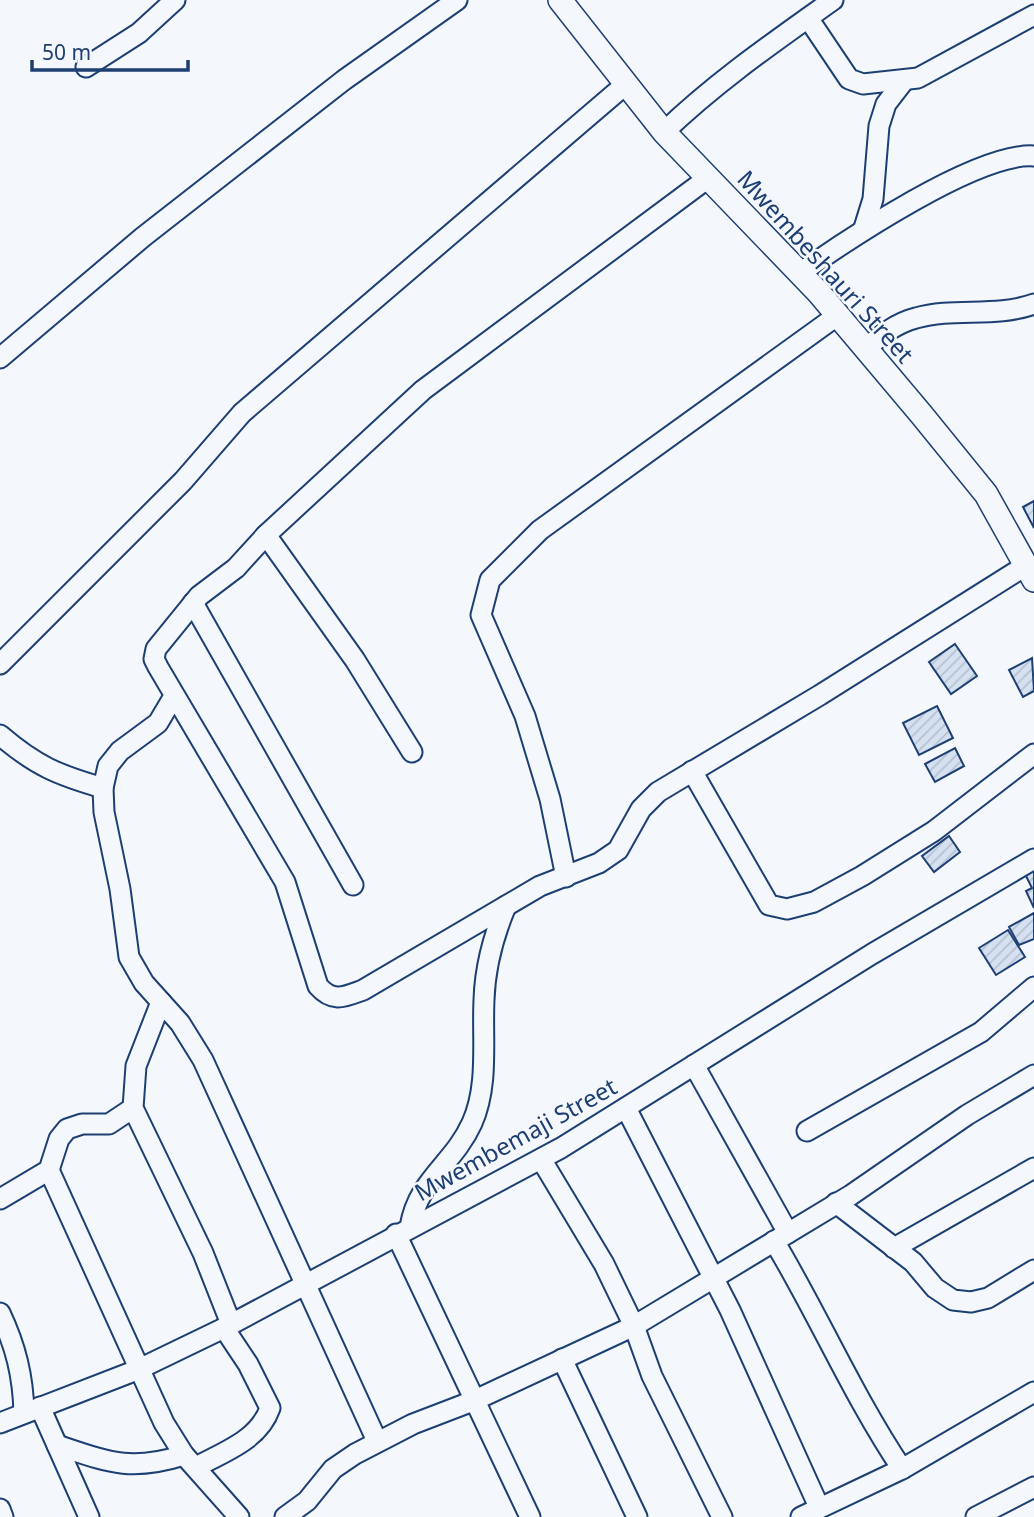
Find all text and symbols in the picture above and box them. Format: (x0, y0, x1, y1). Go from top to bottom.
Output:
scale bar (32, 28, 187, 72)
text: 50 m (42, 38, 91, 66)
street label: Mwembeshauri Street (731, 162, 922, 370)
street label: Mwembemaji Street (408, 1069, 623, 1208)

